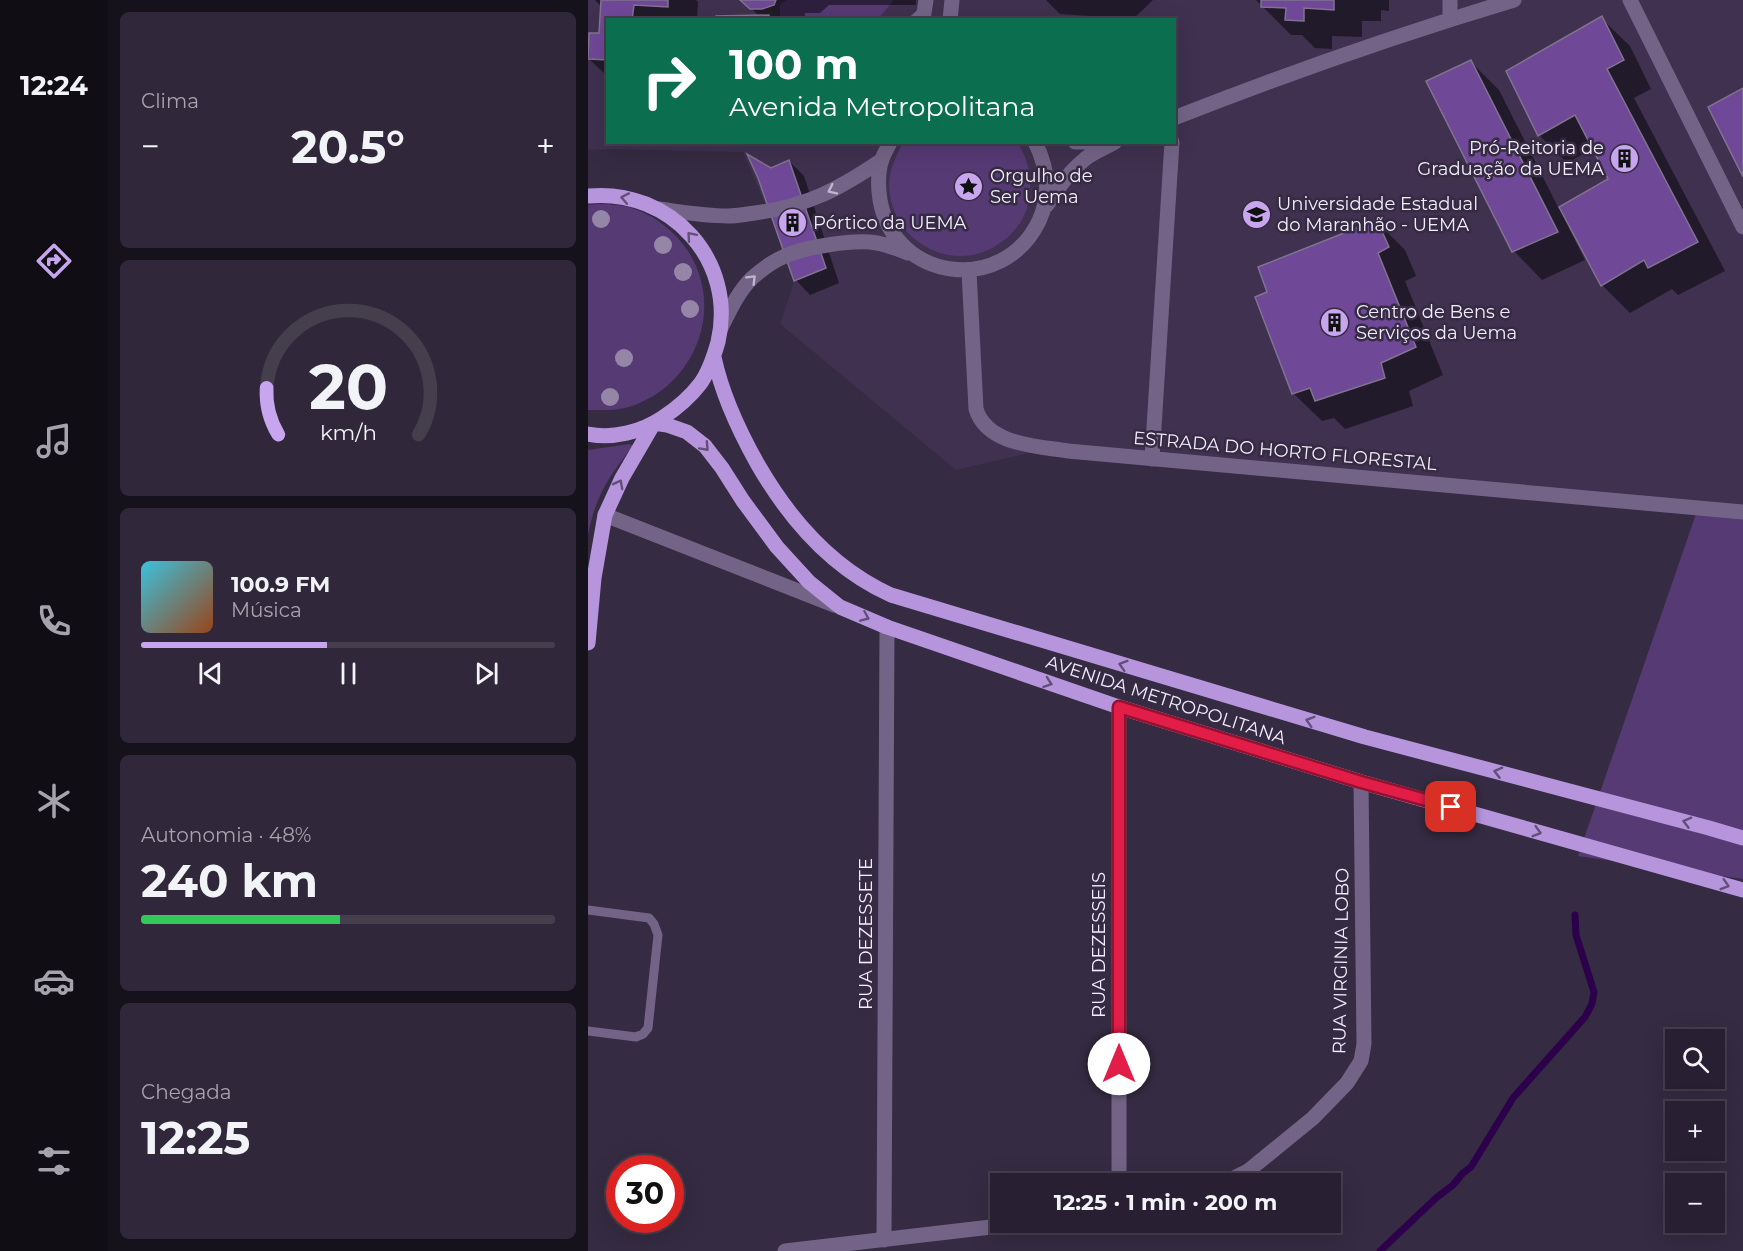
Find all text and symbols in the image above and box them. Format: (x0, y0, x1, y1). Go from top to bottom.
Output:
text: 100 m (729, 38, 858, 90)
icon: right (630, 42, 708, 120)
text: 12:24 (20, 69, 88, 102)
text: Clima (141, 89, 199, 113)
text: Avenida Metropolitana (729, 90, 1036, 123)
text: 20.5° (291, 119, 405, 174)
text: − (141, 126, 160, 166)
text: + (536, 126, 555, 166)
place label: Pró-Reitoria de Graduação da UEMA (1417, 137, 1604, 180)
building icon: Pró-Reitoria de Graduação da UEMA (1609, 142, 1641, 174)
place label: Orgulho de Ser Uema (990, 165, 1093, 208)
place icon: Orgulho de Ser Uema (953, 170, 985, 202)
one-way arrow (827, 183, 838, 195)
one-way arrow (621, 192, 631, 205)
place label: Universidade Estadual do Maranhão - UEMA (1277, 193, 1478, 236)
school or university icon: Universidade Estadual do Maranhão - UEMA (1240, 198, 1272, 230)
building icon: Pórtico da UEMA (776, 207, 808, 239)
place label: Pórtico da UEMA (813, 212, 967, 234)
one-way arrow (687, 232, 698, 243)
icon: directions (33, 240, 75, 282)
one-way arrow (745, 276, 756, 287)
place label: Centro de Bens e Serviços da Uema (1356, 301, 1517, 344)
building icon: Centro de Bens e Serviços da Uema (1319, 306, 1351, 338)
text: 20 (308, 349, 388, 425)
text: km/h (319, 419, 377, 445)
icon: music (33, 420, 75, 462)
street label: ESTRADA DO HORTO FLORESTAL (1132, 427, 1438, 475)
one-way arrow (698, 441, 709, 451)
one-way arrow (612, 480, 623, 490)
text: 100.9 FM (231, 571, 330, 598)
text: Música (231, 598, 302, 622)
icon: phone (33, 600, 75, 642)
one-way arrow (858, 610, 869, 622)
street label: AVENIDA METROPOLITANA (1043, 651, 1289, 749)
icon: previous (194, 657, 227, 690)
icon: pause (332, 657, 365, 690)
icon: next (470, 657, 503, 690)
one-way arrow (1119, 660, 1129, 672)
one-way arrow (1042, 675, 1053, 688)
one-way arrow (1305, 716, 1316, 728)
one-way arrow (1493, 767, 1503, 780)
icon: climate (33, 780, 75, 822)
pin (1425, 781, 1476, 832)
icon: arrive (1434, 790, 1467, 823)
one-way arrow (1682, 816, 1692, 829)
text: Autonomia · 48% (141, 823, 311, 847)
one-way arrow (1531, 825, 1542, 837)
text: 240 km (141, 853, 318, 908)
street label: RUA DEZESSETE (855, 858, 877, 1010)
street label: RUA VIRGINIA LOBO (1328, 868, 1354, 1054)
street label: RUA DEZESSEIS (1088, 872, 1110, 1018)
one-way arrow (1719, 878, 1730, 890)
icon: car (33, 960, 75, 1002)
map controls (1665, 1029, 1725, 1233)
button: search (1665, 1029, 1725, 1089)
position arrow (1087, 1032, 1151, 1096)
text: Chegada (141, 1080, 232, 1104)
button: + (1665, 1101, 1725, 1161)
text: 12:25 (141, 1110, 250, 1165)
icon: filters (33, 1140, 75, 1182)
speed limit sign: 30 (606, 1155, 684, 1233)
button: − (1665, 1173, 1725, 1233)
text: 12:25 · 1 min · 200 m (1054, 1189, 1277, 1216)

